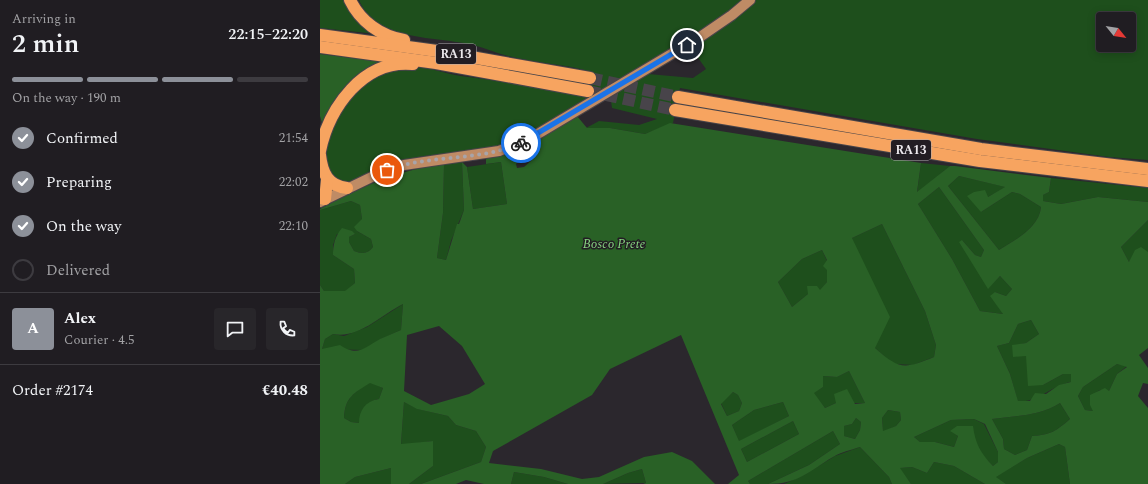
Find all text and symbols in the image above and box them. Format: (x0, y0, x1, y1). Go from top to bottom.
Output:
text: Arriving in (12, 9, 76, 29)
north arrow (1096, 12, 1136, 52)
map controls (1096, 12, 1136, 52)
text: 22:15–22:20 (228, 23, 308, 46)
text: 2 min (12, 24, 79, 64)
pin (670, 28, 704, 62)
icon: home (676, 34, 698, 56)
road number: RA13 (436, 44, 476, 64)
text: On the way · 190 m (12, 88, 121, 108)
courier (501, 123, 541, 163)
icon: check (12, 127, 34, 149)
text: Confirmed (46, 127, 118, 150)
text: 21:54 (279, 128, 308, 148)
icon: bike (510, 132, 532, 154)
road number: RA13 (891, 140, 931, 160)
pin (370, 153, 404, 187)
icon: bag (376, 159, 398, 181)
icon: check (12, 171, 34, 193)
text: Preparing (46, 171, 112, 194)
text: 22:02 (279, 172, 308, 192)
icon: check (12, 215, 34, 237)
text: On the way (46, 215, 121, 238)
text: 22:10 (279, 216, 308, 236)
park label: Bosco Prete (583, 234, 645, 254)
text: Delivered (46, 259, 110, 282)
text: Alex (64, 307, 96, 330)
button: chat (214, 308, 256, 350)
button: phone (266, 308, 308, 350)
text: A (27, 317, 39, 340)
text: Courier · 4.5 (64, 330, 134, 350)
text: Order #2174 (12, 379, 93, 402)
text: €40.48 (262, 379, 308, 402)

